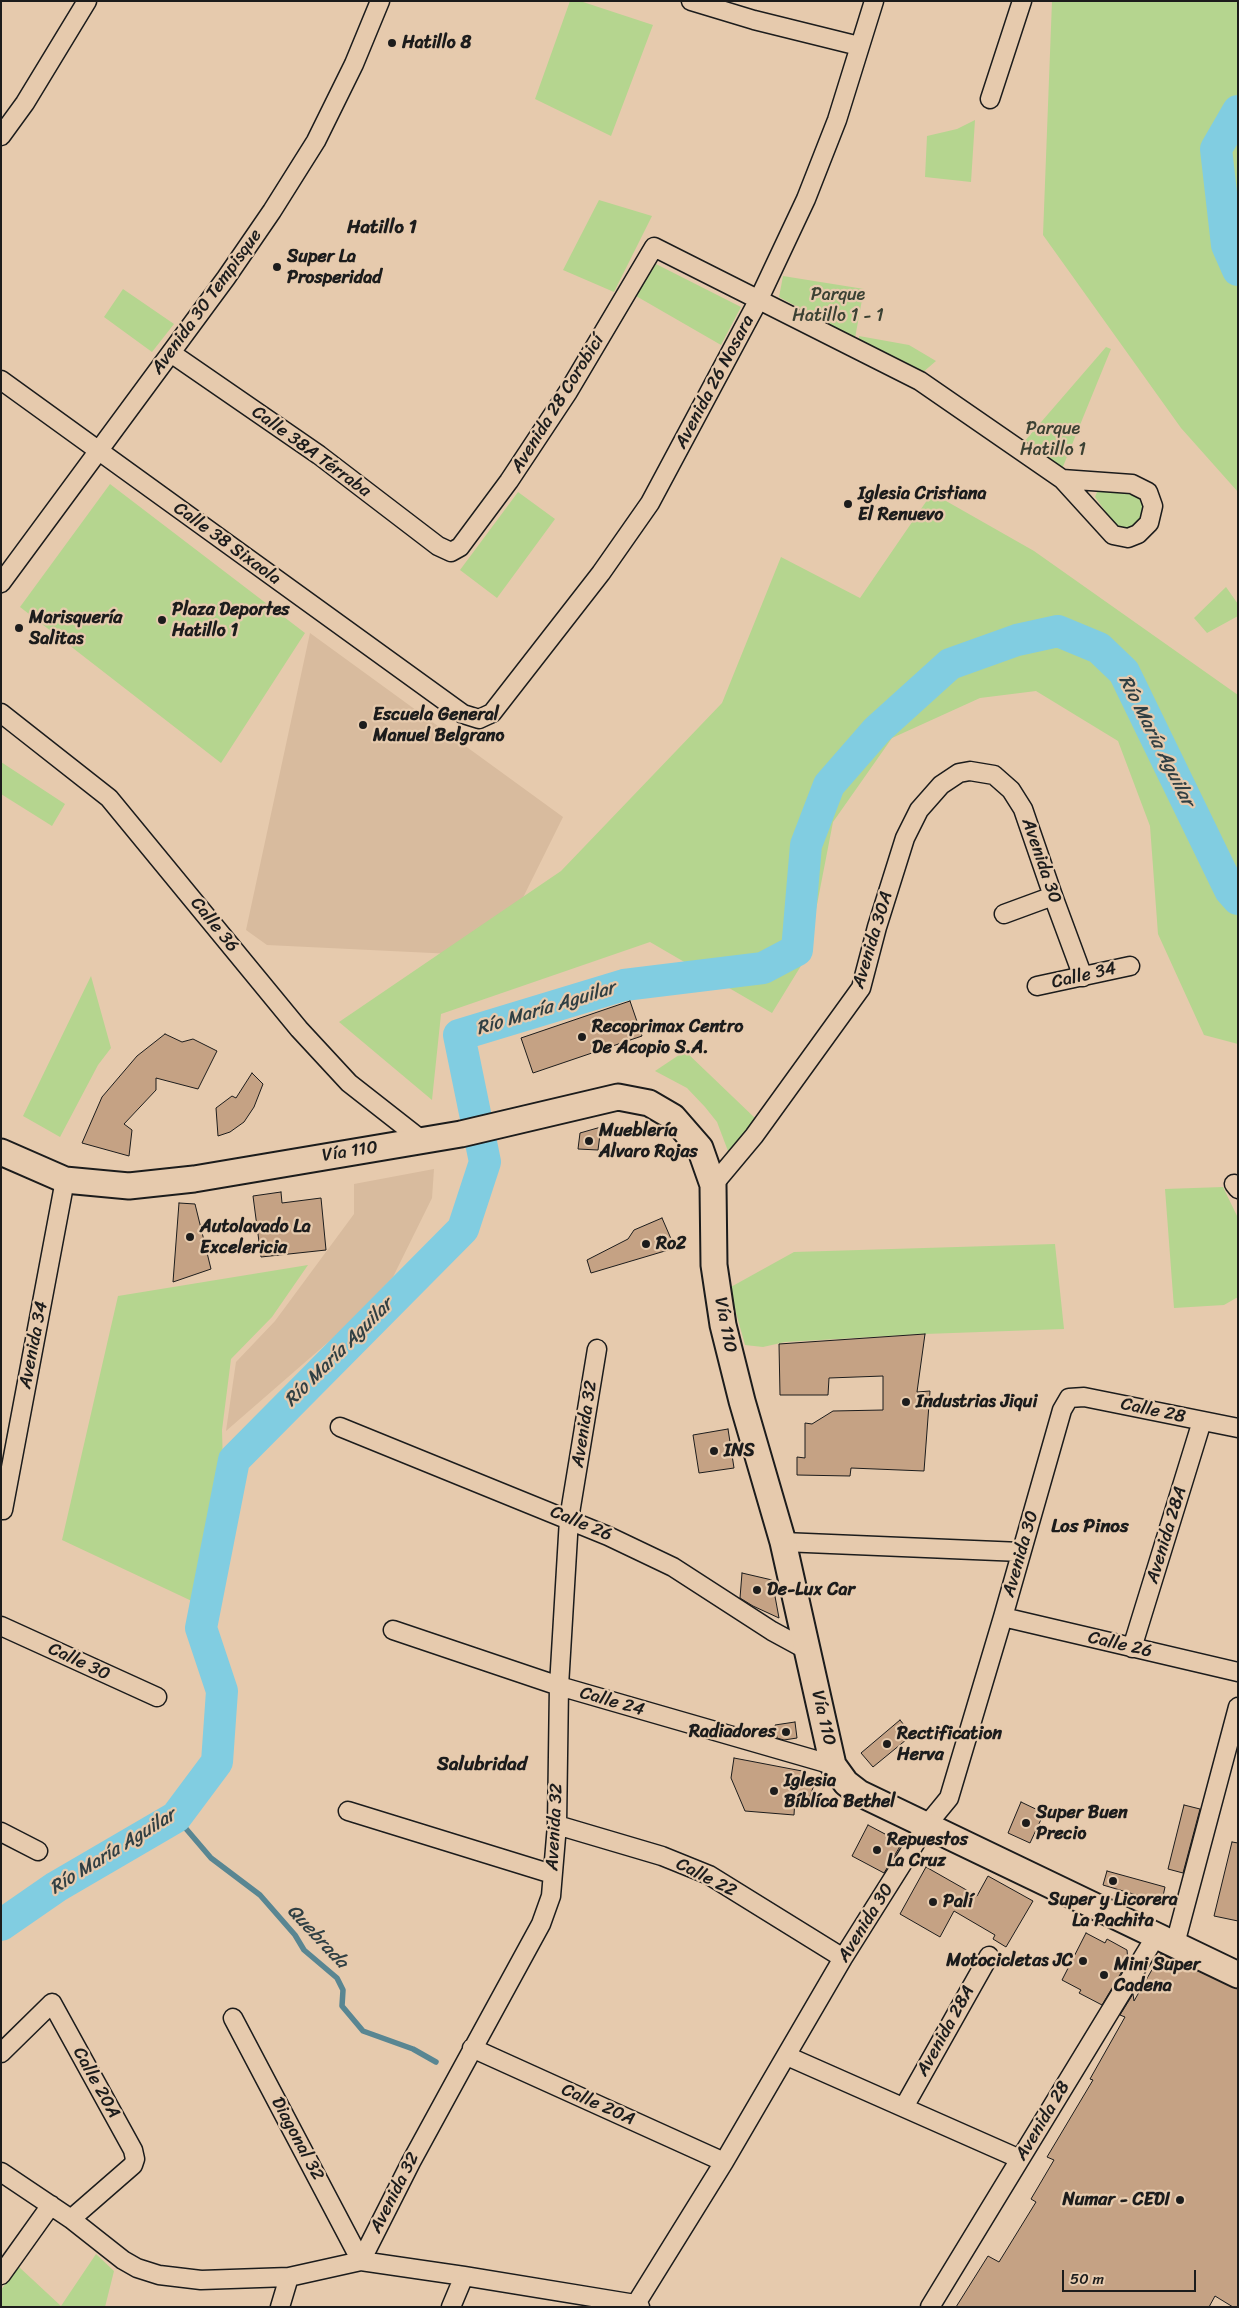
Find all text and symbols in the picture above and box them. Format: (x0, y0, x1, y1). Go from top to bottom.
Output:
place label: Hatillo 8 (402, 32, 471, 54)
marker: Hatillo 8 (386, 37, 398, 49)
district label: Hatillo 1 (347, 217, 417, 239)
street label: Avenida 30 Tempisque (147, 225, 267, 379)
place label: Super La Prosperidad (287, 246, 382, 288)
marker: Super La Prosperidad (271, 261, 283, 273)
park label: Parque Hatillo 1 - 1 (792, 284, 884, 326)
street label: Avenida 26 Nosara (671, 312, 759, 452)
street label: Avenida 28 Corobicí (507, 331, 609, 477)
street label: Calle 38A Térraba (247, 402, 375, 502)
park label: Parque Hatillo 1 (1020, 418, 1086, 460)
place label: Iglesia Cristiana El Renuevo (858, 483, 987, 526)
street label: Calle 38 Sixaola (169, 498, 285, 590)
marker: Iglesia Cristiana El Renuevo (842, 498, 854, 510)
place label: Plaza Deportes Hatillo 1 (172, 599, 290, 642)
place label: Marisquería Salitas (29, 607, 122, 650)
marker: Plaza Deportes Hatillo 1 (156, 614, 168, 626)
marker: Marisquería Salitas (13, 622, 25, 634)
water label: Río María Aguilar (1113, 672, 1199, 810)
place label: Escuela General Manuel Belgrano (373, 704, 504, 746)
marker: Escuela General Manuel Belgrano (357, 719, 369, 731)
street label: Avenida 30 (1016, 816, 1066, 906)
street label: Avenida 30A (848, 889, 898, 991)
street label: Calle 36 (185, 893, 243, 957)
street label: Calle 34 (1050, 958, 1118, 994)
water label: Río María Aguilar (474, 977, 618, 1041)
place label: Recoprimax Centro De Acopio S.A. (592, 1016, 743, 1058)
marker: Recoprimax Centro De Acopio S.A. (576, 1031, 588, 1043)
place label: Mueblería Alvaro Rojas (599, 1120, 698, 1162)
marker: Mueblería Alvaro Rojas (583, 1135, 595, 1147)
street label: Vía 110 (321, 1137, 379, 1167)
place label: Autolavado La Excelericia (200, 1216, 311, 1258)
marker: Autolavado La Excelericia (184, 1231, 196, 1243)
place label: Ro2 (656, 1233, 686, 1255)
marker: Ro2 (640, 1238, 652, 1250)
water label: Río María Aguilar (280, 1294, 398, 1412)
street label: Vía 110 (709, 1295, 741, 1355)
street label: Avenida 34 (15, 1300, 53, 1390)
street label: Avenida 32 (567, 1379, 603, 1469)
place label: Industrias Jiqui (916, 1391, 1037, 1413)
street label: Calle 28 (1119, 1394, 1187, 1428)
marker: Industrias Jiqui (900, 1396, 912, 1408)
place label: INS (724, 1440, 755, 1462)
marker: INS (708, 1445, 720, 1457)
street label: Avenida 28A (1142, 1484, 1192, 1586)
street label: Calle 26 (547, 1501, 615, 1547)
street label: Avenida 30 (998, 1508, 1044, 1600)
district label: Los Pinos (1051, 1516, 1129, 1538)
place label: De-Lux Car (767, 1579, 855, 1601)
marker: De-Lux Car (751, 1584, 763, 1596)
street label: Calle 26 (1086, 1627, 1154, 1663)
street label: Calle 30 (45, 1638, 113, 1686)
street label: Calle 24 (577, 1683, 647, 1721)
street label: Vía 110 (806, 1688, 840, 1748)
place label: Radiadores (689, 1721, 776, 1743)
place label: Rectification Herva (897, 1723, 1002, 1766)
marker: Radiadores (780, 1726, 792, 1738)
marker: Rectification Herva (881, 1738, 893, 1750)
district label: Salubridad (437, 1754, 527, 1776)
place label: Iglesia Bíblíca Bethel (784, 1770, 895, 1812)
street label: Avenida 32 (542, 1783, 568, 1871)
marker: Iglesia Bíblíca Bethel (768, 1785, 780, 1797)
place label: Super Buen Precio (1036, 1802, 1128, 1845)
water label: Río María Aguilar (46, 1804, 180, 1900)
marker: Super Buen Precio (1020, 1817, 1032, 1829)
place label: Repuestos La Cruz (887, 1829, 968, 1872)
marker: Repuestos La Cruz (871, 1844, 883, 1856)
street label: Calle 22 (672, 1854, 740, 1902)
marker: Super y Licorera La Pachita (1107, 1875, 1119, 1887)
street label: Avenida 30 (833, 1880, 899, 1966)
place label: Super y Licorera La Pachita (1048, 1889, 1178, 1932)
place label: Palí (943, 1891, 973, 1913)
marker: Palí (927, 1896, 939, 1908)
water label: Quebrada (282, 1900, 352, 1974)
place label: Motocicletas JC (946, 1950, 1073, 1972)
place label: Mini Super Cadena (1114, 1954, 1200, 1996)
marker: Motocicletas JC (1077, 1955, 1089, 1967)
marker: Mini Super Cadena (1098, 1969, 1110, 1981)
street label: Avenida 28A (912, 1982, 980, 2080)
street label: Calle 20A (68, 2044, 124, 2122)
street label: Avenida 28 (1011, 2077, 1075, 2165)
street label: Calle 20A (558, 2079, 638, 2131)
street label: Diagonal 32 (266, 2093, 328, 2185)
street label: Avenida 32 (365, 2149, 425, 2237)
place label: Numar - CEDI (1062, 2189, 1170, 2211)
marker: Numar - CEDI (1174, 2194, 1186, 2206)
scale bar (1064, 2260, 1198, 2292)
text: 50 m (1070, 2266, 1104, 2292)

